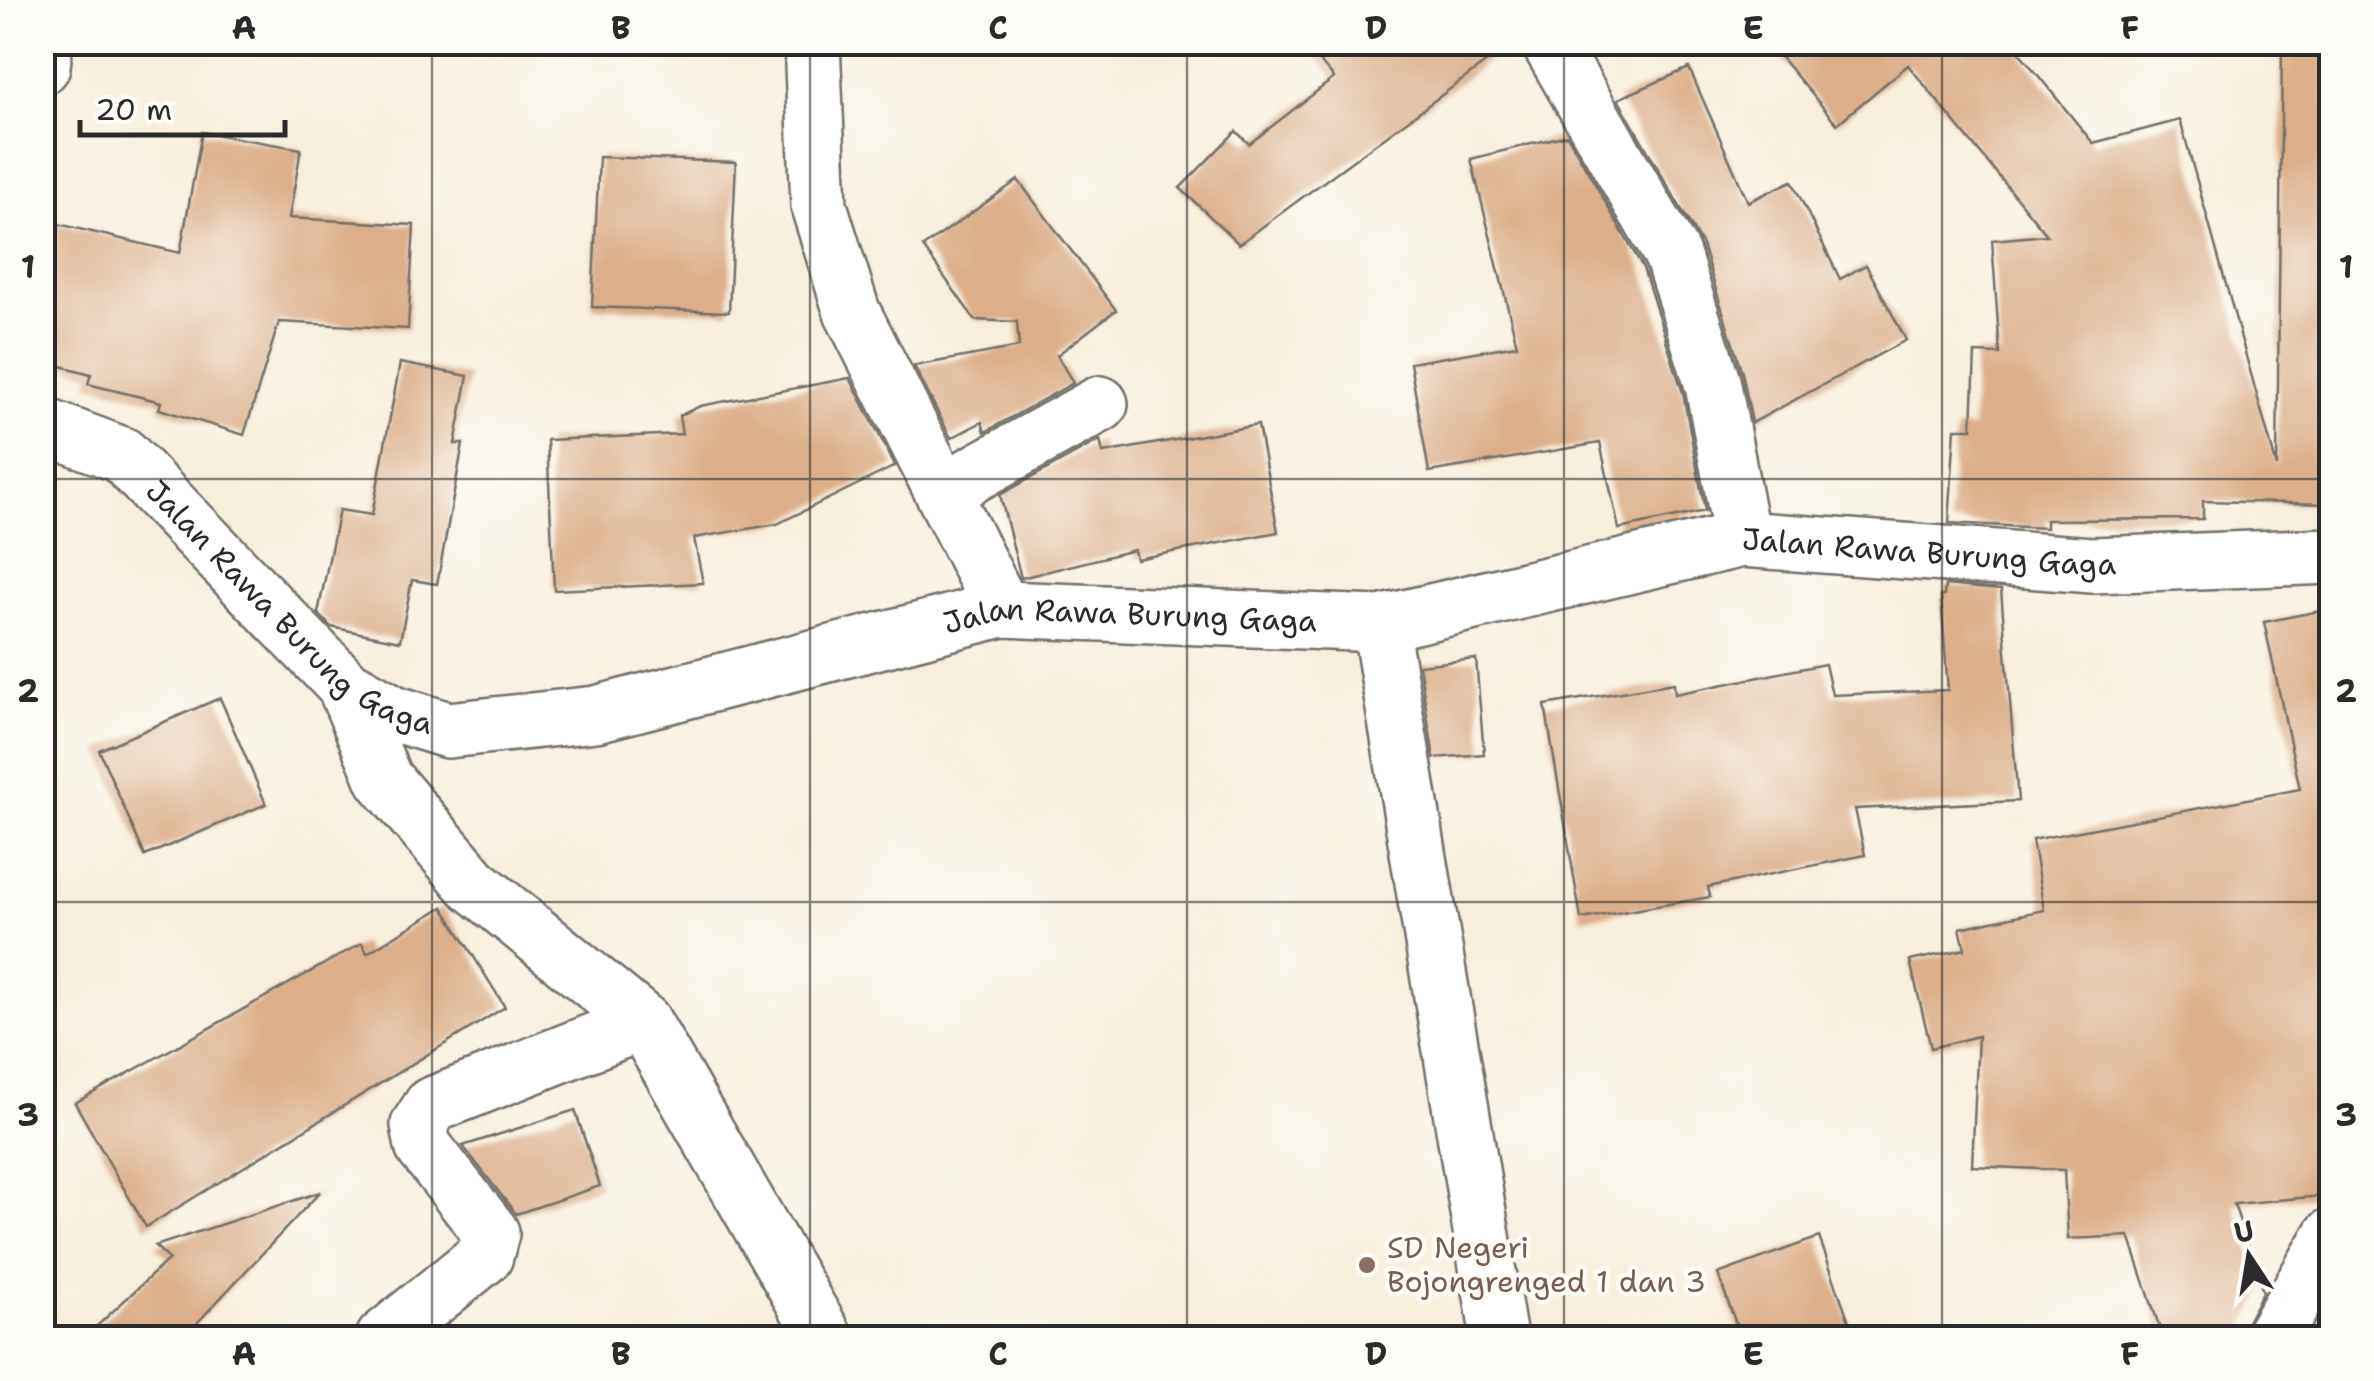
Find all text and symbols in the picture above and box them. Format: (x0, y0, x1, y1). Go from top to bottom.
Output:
text: A (232, 6, 256, 49)
text: B (611, 6, 631, 49)
text: C (988, 6, 1008, 49)
text: D (1365, 6, 1387, 49)
text: E (1742, 6, 1764, 49)
text: F (2121, 6, 2139, 49)
scale bar (80, 75, 285, 137)
text: 20 m (95, 89, 172, 130)
text: 1 (21, 245, 35, 288)
text: 1 (2339, 245, 2353, 288)
street label: Jalan Rawa Burung Gaga (137, 471, 439, 744)
street label: Jalan Rawa Burung Gaga (1741, 518, 2117, 585)
street label: Jalan Rawa Burung Gaga (939, 588, 1318, 643)
text: 2 (17, 669, 39, 712)
text: 2 (2335, 669, 2357, 712)
text: 3 (17, 1093, 39, 1136)
text: 3 (2335, 1093, 2357, 1136)
north arrow (2199, 1206, 2299, 1306)
text: U (2230, 1211, 2257, 1252)
place label: SD Negeri Bojongrenged 1 dan 3 (1387, 1227, 1706, 1302)
marker: SD Negeri Bojongrenged 1 dan 3 (1356, 1254, 1378, 1276)
text: A (232, 1332, 256, 1375)
text: B (611, 1332, 631, 1375)
text: C (988, 1332, 1008, 1375)
text: D (1365, 1332, 1387, 1375)
text: E (1742, 1332, 1764, 1375)
text: F (2121, 1332, 2139, 1375)

